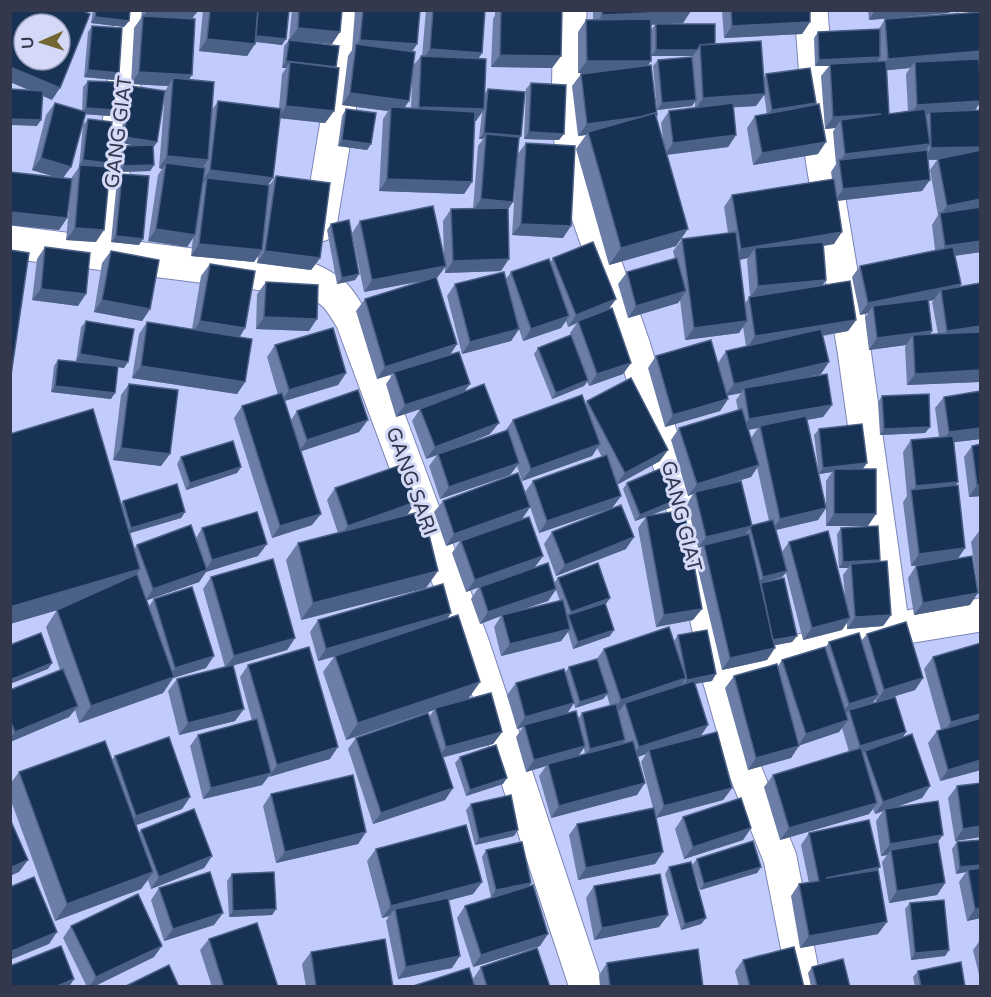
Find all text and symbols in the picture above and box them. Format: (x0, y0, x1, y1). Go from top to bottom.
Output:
north arrow (12, 12, 72, 72)
text: U (18, 36, 38, 49)
street label: GANG GIAT (100, 74, 138, 190)
street label: GANG SARI (380, 424, 442, 539)
street label: GANG GIAT (656, 458, 706, 574)

